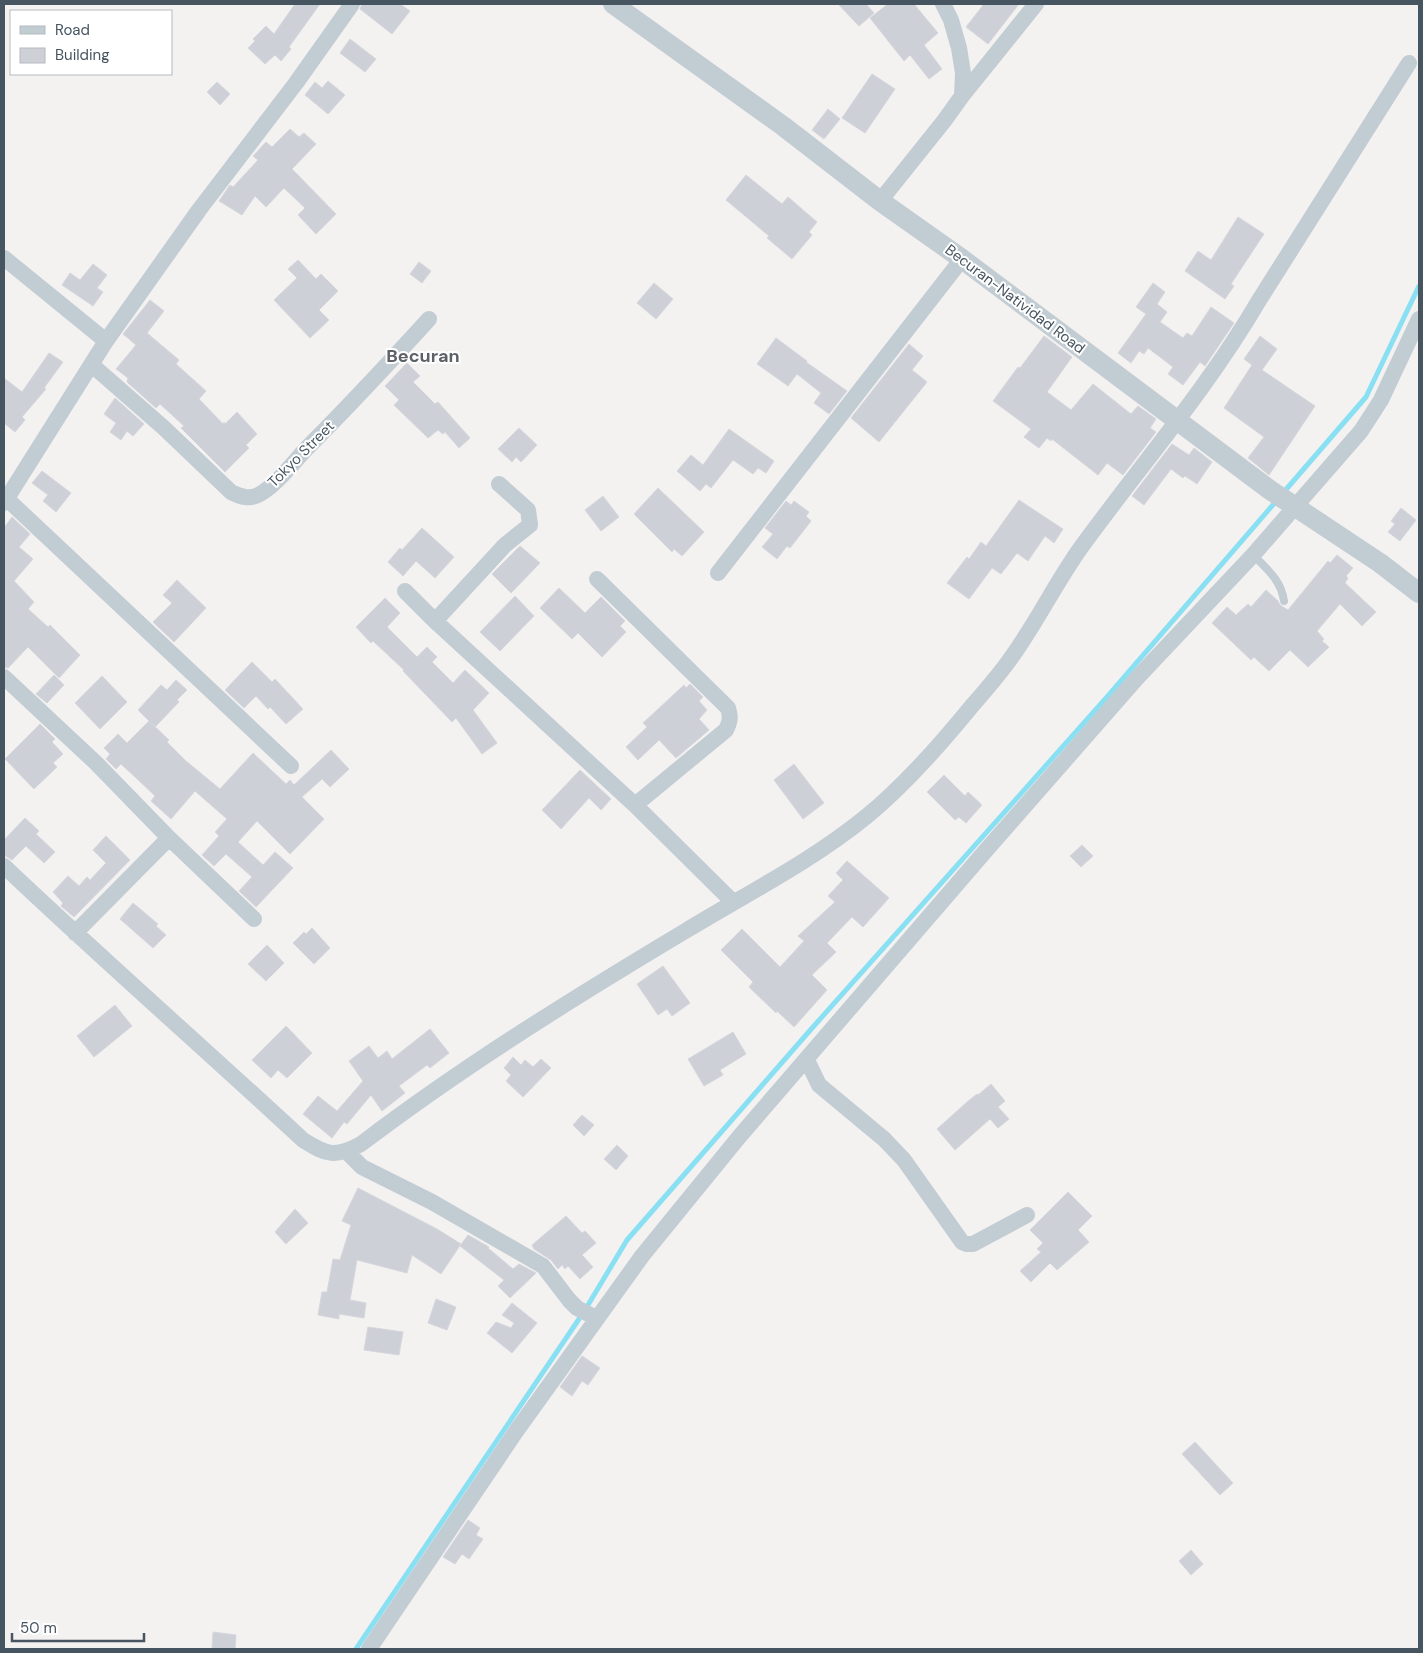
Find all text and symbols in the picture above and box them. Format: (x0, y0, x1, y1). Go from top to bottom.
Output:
legend (10, 10, 172, 75)
text: Road (55, 20, 90, 40)
text: Building (55, 45, 110, 65)
street label: Becuran-Natividad Road (941, 240, 1089, 358)
district label: Becuran (386, 344, 460, 368)
street label: Tokyo Street (263, 416, 339, 492)
scale bar (12, 1610, 145, 1642)
text: 50 m (20, 1618, 57, 1638)

